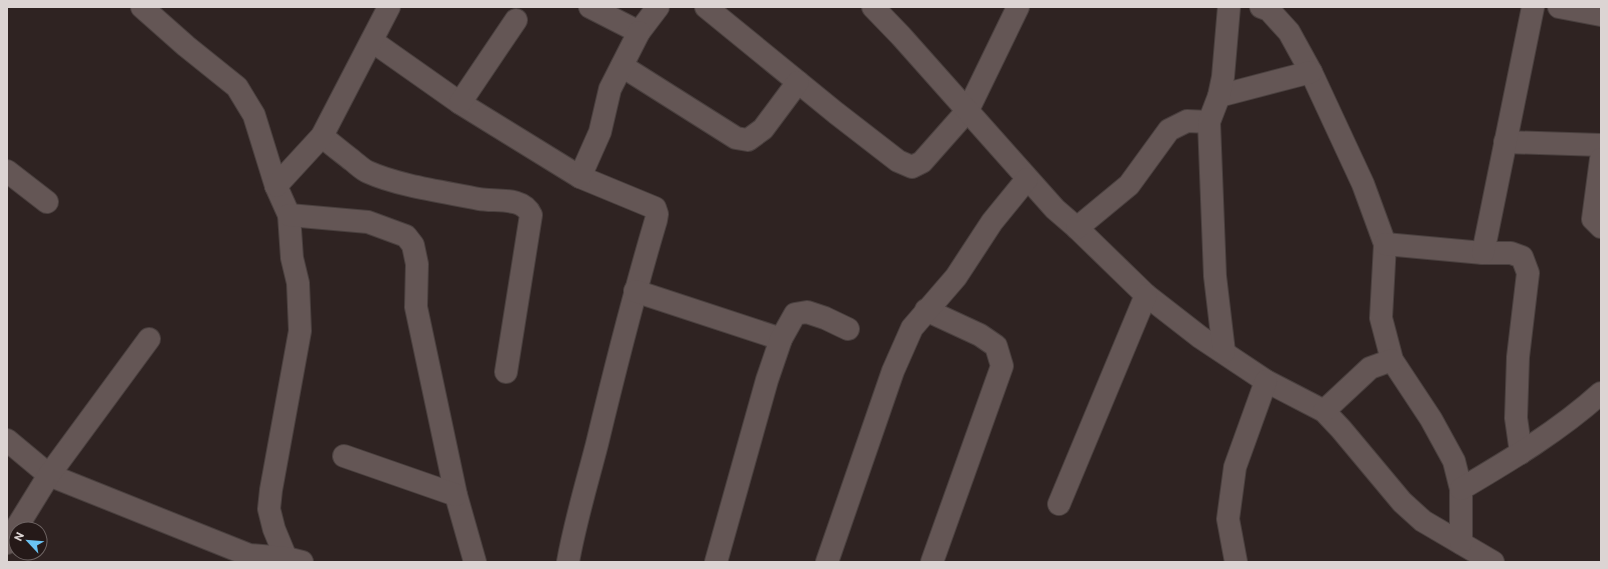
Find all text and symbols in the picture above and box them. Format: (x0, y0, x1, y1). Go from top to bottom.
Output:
north arrow (8, 521, 48, 561)
text: N (11, 530, 26, 543)

